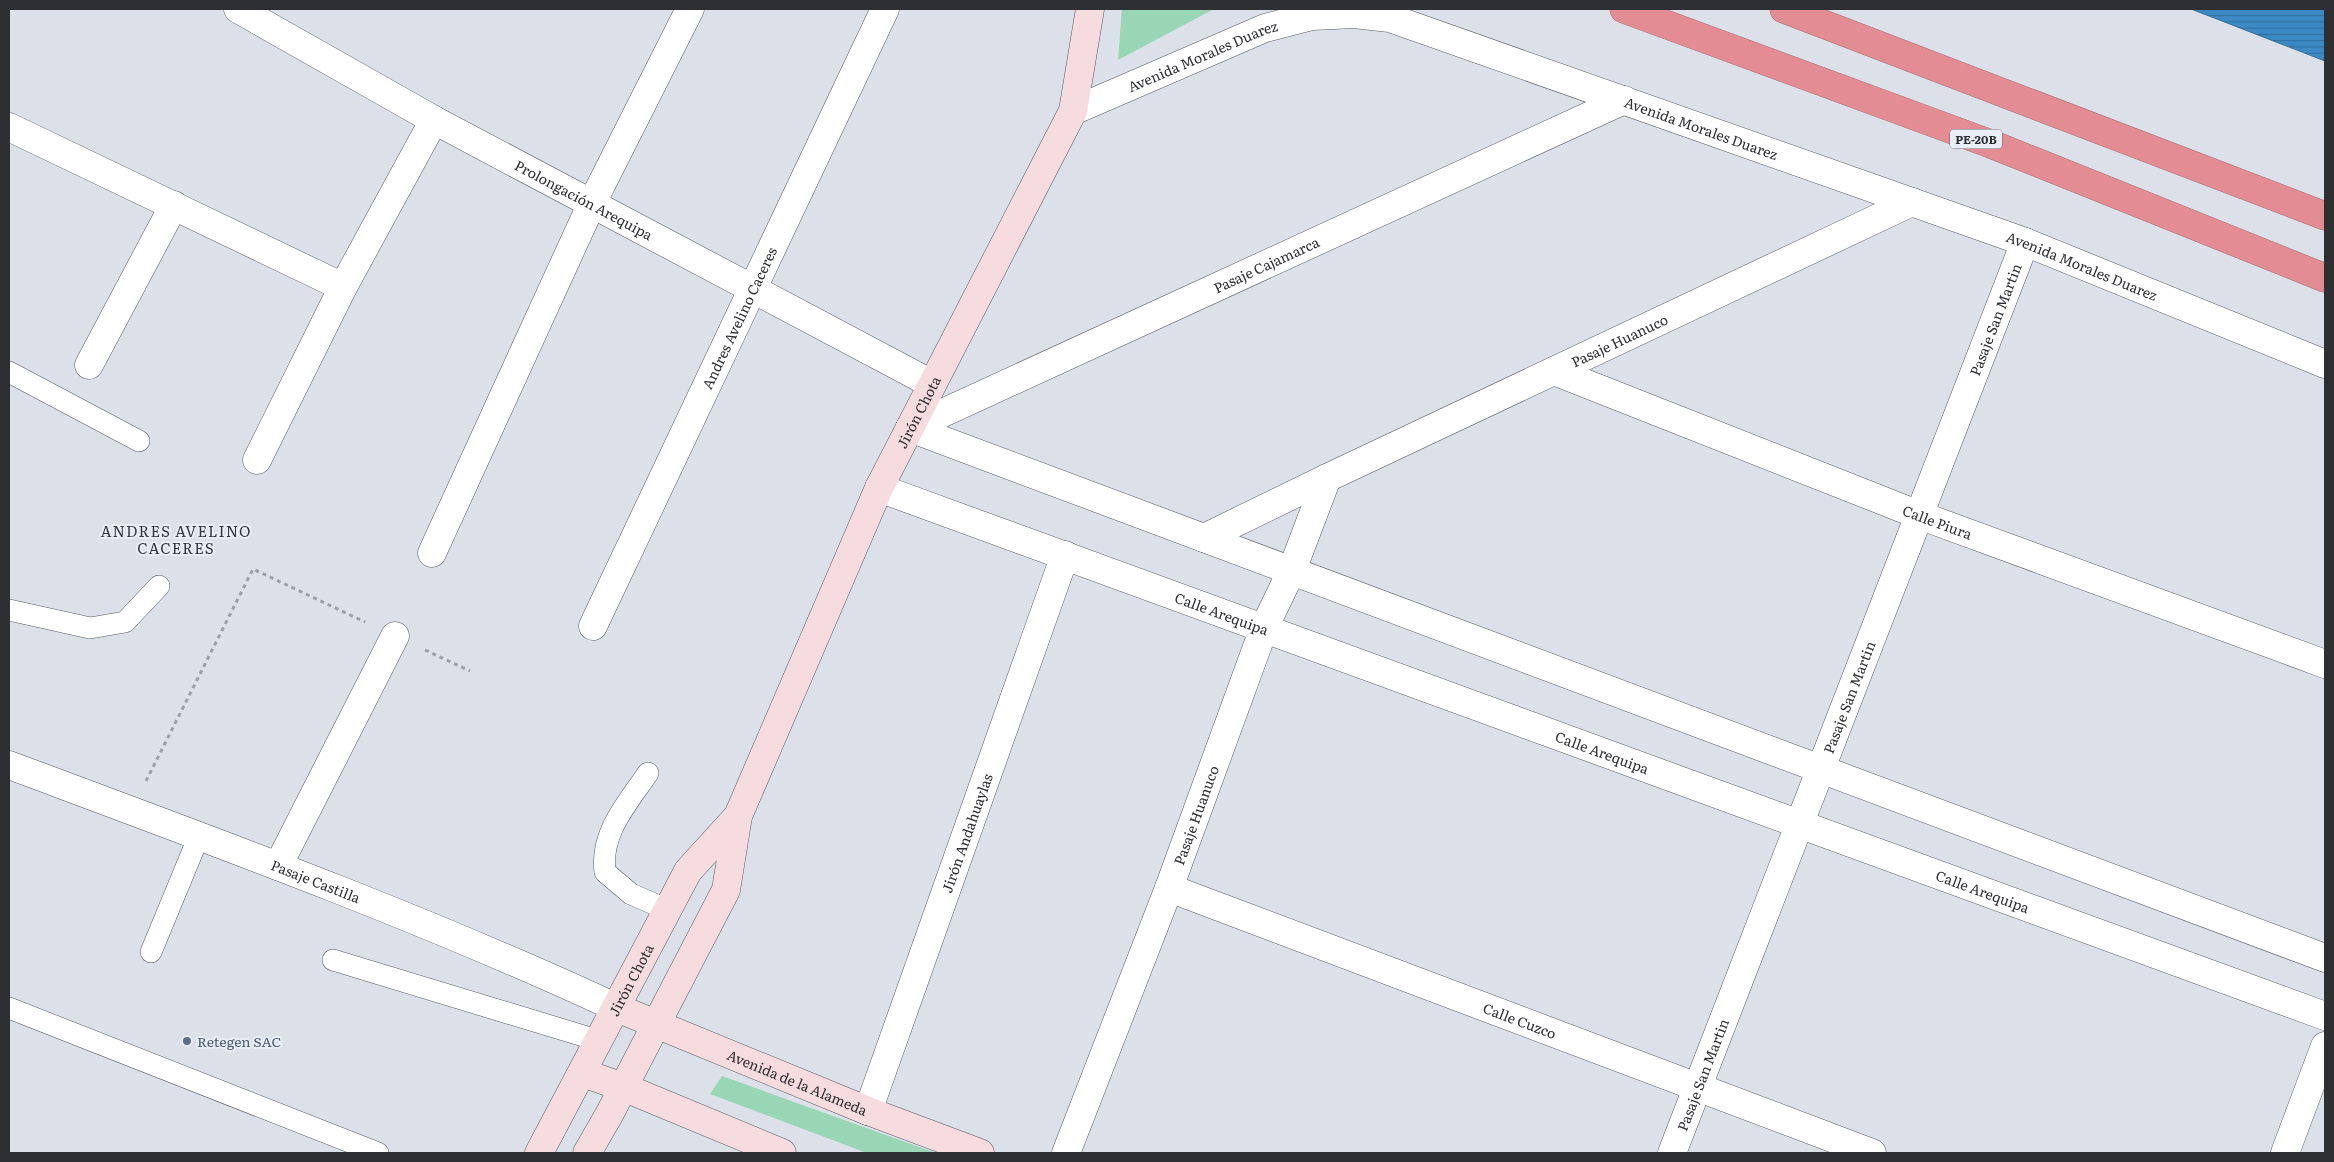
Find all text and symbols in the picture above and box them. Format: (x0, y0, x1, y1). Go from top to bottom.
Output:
street label: Avenida Morales Duarez (1124, 15, 1280, 96)
street label: Avenida Morales Duarez (1622, 92, 1781, 164)
road number: PE-20B (1950, 130, 2002, 148)
street label: Prolongación Arequipa (511, 155, 657, 245)
street label: Avenida Morales Duarez (2004, 226, 2161, 305)
street label: Pasaje Cajamarca (1210, 231, 1323, 297)
street label: Andres Avelino Caceres (697, 243, 781, 392)
street label: Pasaje San Martin (1964, 260, 2026, 379)
street label: Pasaje Huanuco (1568, 309, 1671, 371)
street label: Jirón Chota (891, 372, 945, 452)
street label: Calle Piura (1900, 500, 1975, 544)
district label: ANDRES AVELINO CACERES (101, 519, 251, 559)
street label: Calle Arequipa (1172, 587, 1272, 640)
street label: Pasaje San Martin (1818, 638, 1880, 756)
street label: Calle Arequipa (1553, 726, 1652, 779)
street label: Pasaje Huanuco (1168, 762, 1223, 868)
street label: Jirón Andahuaylas (936, 771, 997, 895)
street label: Pasaje Castilla (268, 854, 364, 908)
street label: Calle Arequipa (1933, 865, 2033, 917)
street label: Jirón Chota (603, 940, 658, 1019)
street label: Calle Cuzco (1480, 997, 1559, 1043)
street label: Pasaje San Martin (1672, 1016, 1733, 1134)
place label: Retegen SAC (197, 1031, 281, 1051)
marker: Retegen SAC (181, 1035, 193, 1047)
street label: Avenida de la Alameda (724, 1044, 871, 1120)

